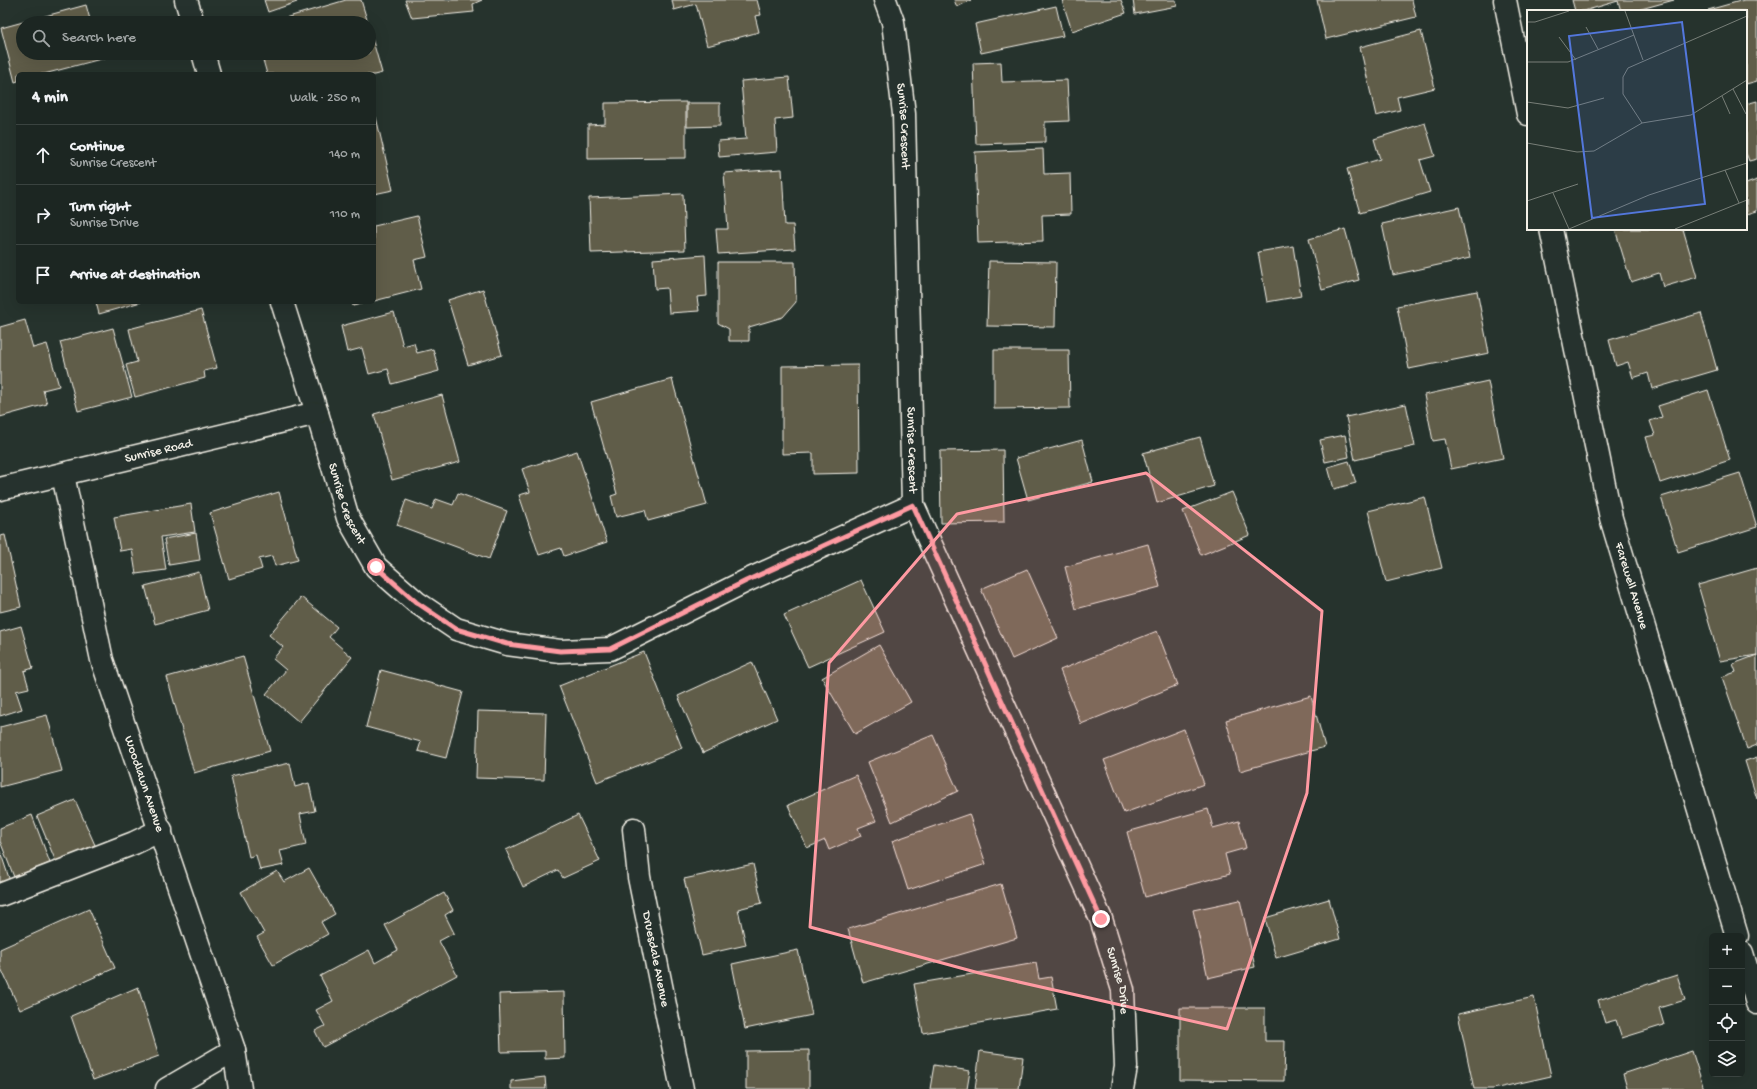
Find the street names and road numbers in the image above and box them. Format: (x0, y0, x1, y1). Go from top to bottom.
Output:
street label: Sunrise Crescent (893, 82, 913, 171)
street label: Sunrise Crescent (903, 407, 920, 495)
street label: Sunrise Road (123, 435, 195, 466)
street label: Sunrise Crescent (325, 461, 370, 549)
street label: Farewell Avenue (1611, 540, 1652, 631)
street label: Woodlawn Avenue (121, 734, 167, 834)
street label: Druesdale Avenue (638, 909, 673, 1009)
street label: Sunrise Drive (1103, 945, 1131, 1015)

